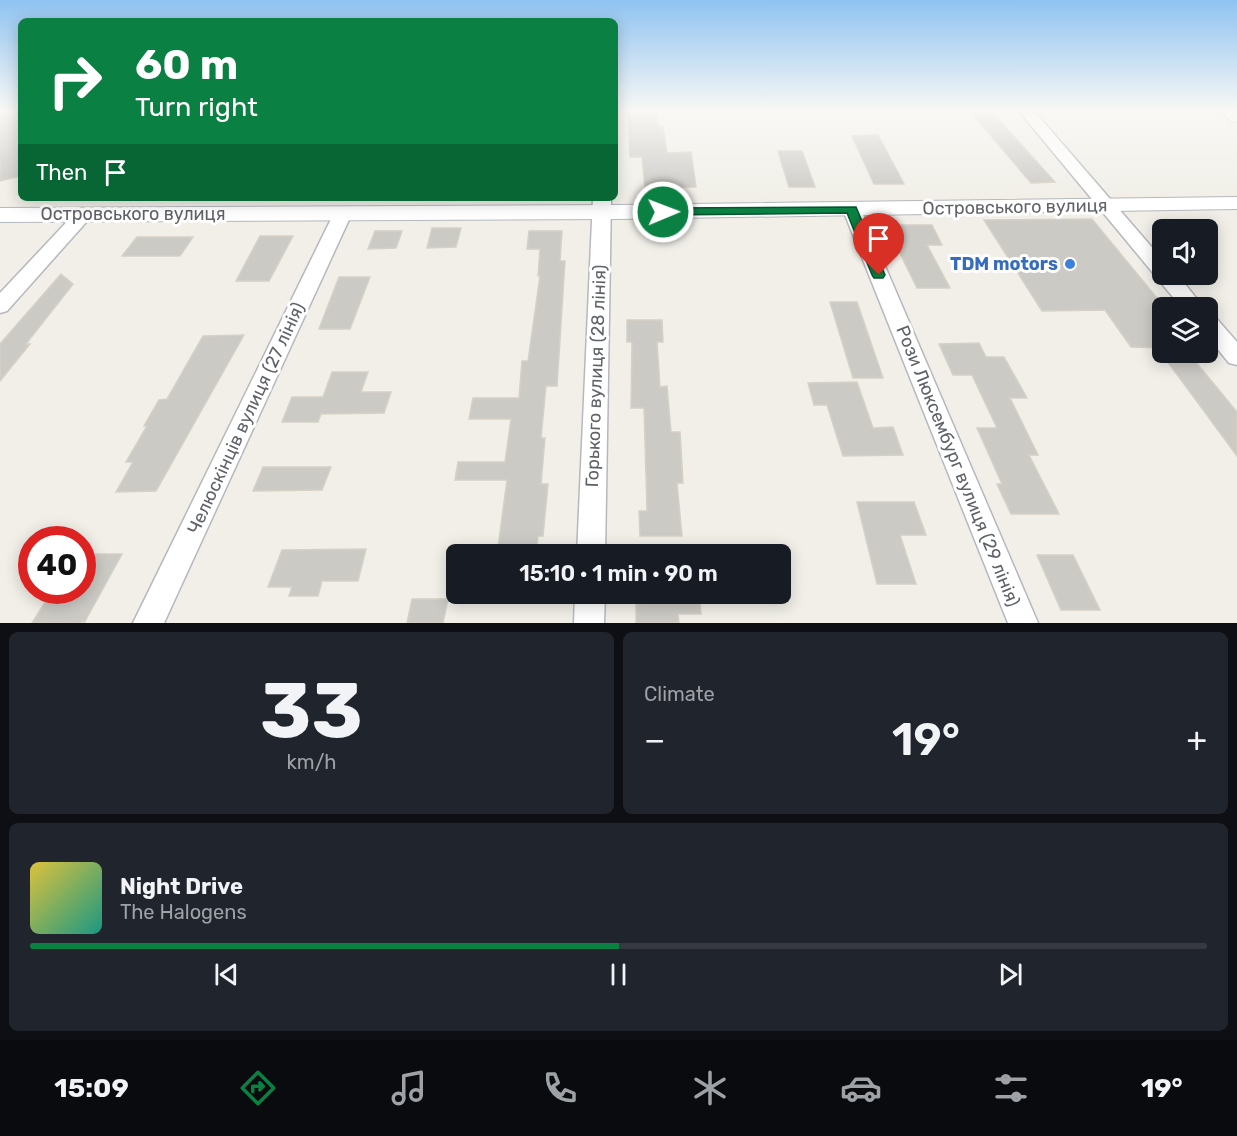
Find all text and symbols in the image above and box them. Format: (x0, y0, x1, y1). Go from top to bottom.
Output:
text: 60 m (135, 40, 238, 90)
icon: right (36, 42, 114, 120)
text: Turn right (135, 91, 258, 123)
icon: arrive (99, 156, 132, 189)
text: Then (36, 159, 87, 186)
position arrow (631, 180, 695, 244)
street label: Островського вулиця (922, 194, 1108, 220)
street label: Островського вулиця (40, 203, 226, 225)
pin (853, 213, 904, 275)
map controls (1152, 219, 1218, 363)
button: sound (1152, 219, 1218, 285)
icon: arrive (862, 222, 895, 255)
place label: TDM motors (950, 253, 1058, 275)
marker: TDM motors (1063, 257, 1077, 271)
street label: Горького вулиця (28 лiнiя) (581, 264, 611, 488)
button: layers (1152, 297, 1218, 363)
street label: Челюскінців вулиця (27 лiнiя) (183, 299, 309, 537)
street label: Рози Люксембург вулиця (29 лiнiя) (891, 322, 1025, 610)
speed limit sign: 40 (18, 526, 96, 604)
text: 15:10 · 1 min · 90 m (519, 560, 718, 587)
text: 33 (260, 664, 363, 757)
text: Climate (644, 682, 715, 706)
text: 19° (892, 713, 960, 766)
text: − (644, 720, 665, 759)
text: + (1186, 720, 1207, 759)
text: km/h (287, 750, 336, 774)
text: Night Drive (120, 873, 243, 900)
text: The Halogens (120, 900, 247, 924)
icon: previous (210, 958, 243, 991)
icon: pause (602, 958, 635, 991)
icon: next (994, 958, 1027, 991)
icon: directions (237, 1067, 279, 1109)
icon: music (388, 1067, 430, 1109)
icon: phone (539, 1067, 581, 1109)
icon: climate (689, 1067, 731, 1109)
icon: car (840, 1067, 882, 1109)
icon: filters (990, 1067, 1032, 1109)
text: 15:09 (54, 1072, 129, 1104)
text: 19° (1141, 1072, 1183, 1104)

